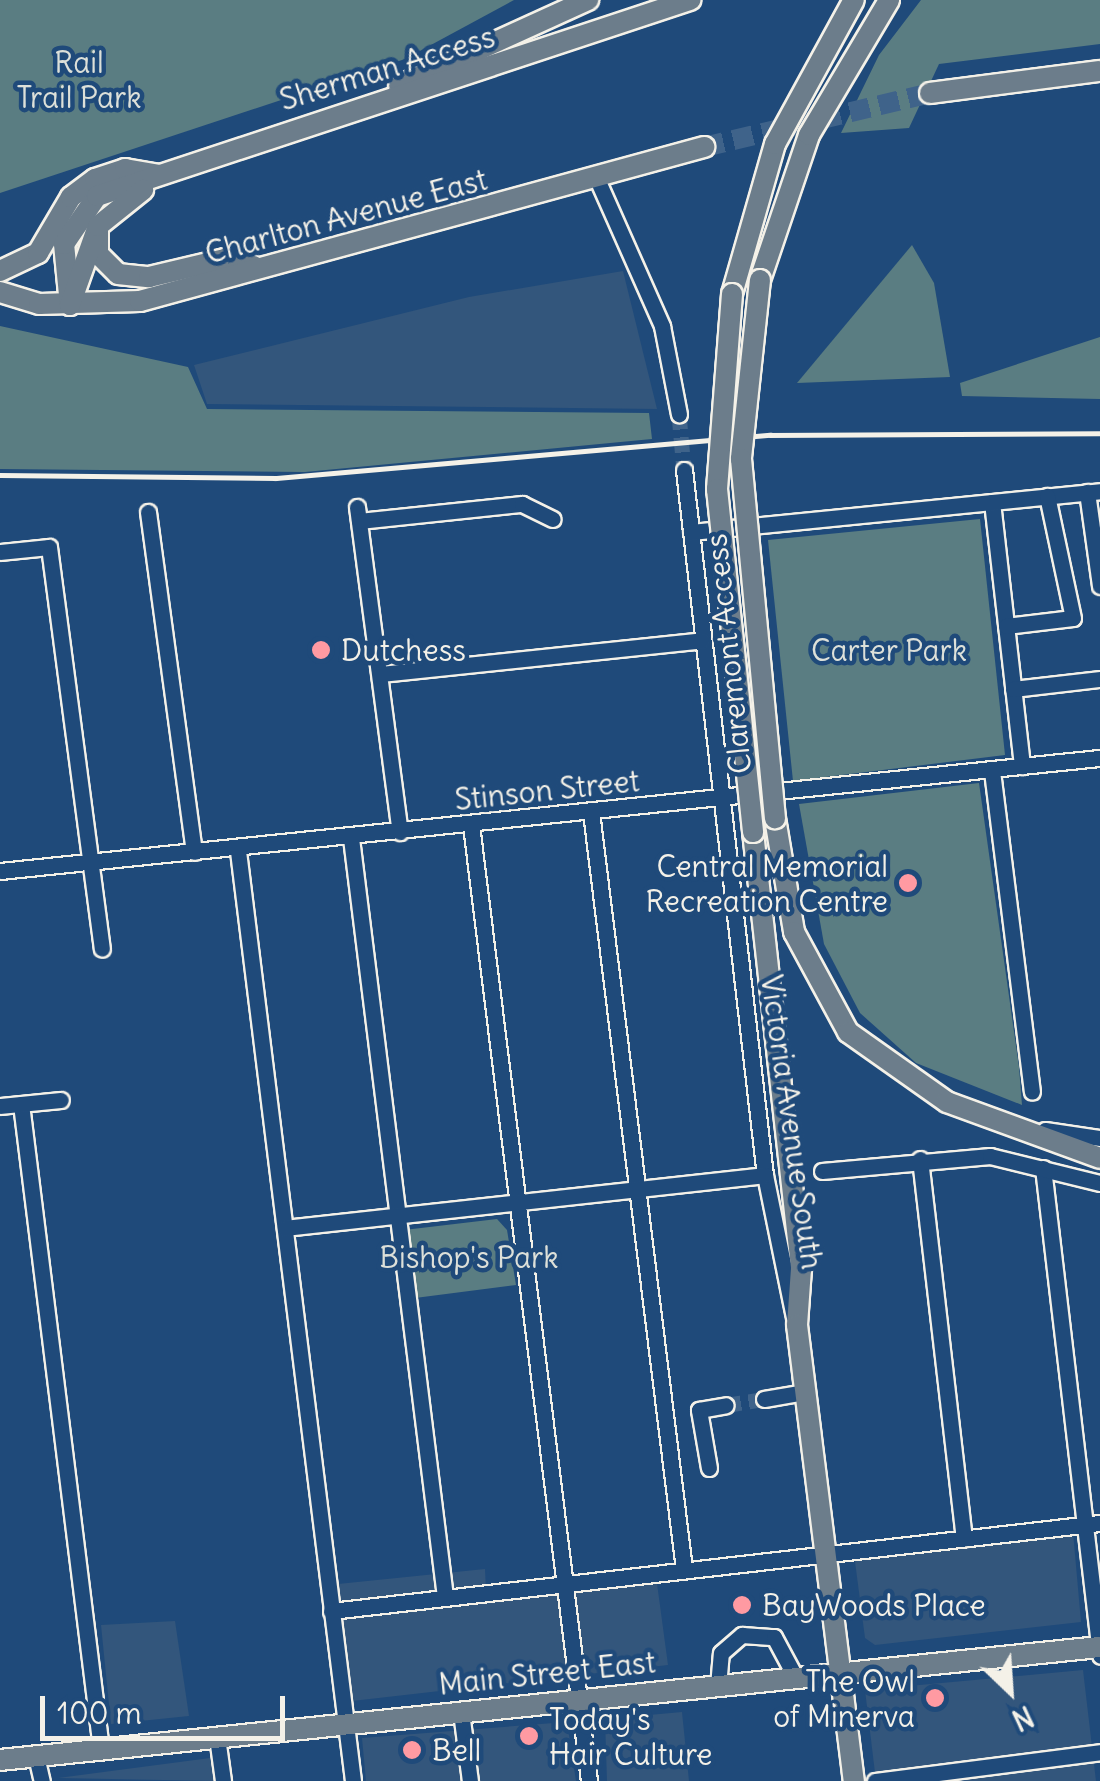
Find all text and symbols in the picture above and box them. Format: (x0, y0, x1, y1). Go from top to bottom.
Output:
street label: Sherman Access (275, 18, 499, 118)
park label: Rail Trail Park (16, 44, 142, 114)
street label: Charlton Avenue East (201, 161, 491, 271)
street label: Claremont Access (697, 532, 759, 776)
place label: Dutchess (341, 632, 466, 668)
park label: Carter Park (811, 632, 967, 668)
marker: Dutchess (310, 639, 332, 661)
street label: Stinson Street (453, 762, 641, 818)
place label: Central Memorial Recreation Centre (645, 848, 888, 918)
marker: Central Memorial Recreation Centre (897, 872, 919, 894)
street label: Victoria Avenue South (753, 972, 831, 1272)
park label: Bishop's Park (379, 1239, 559, 1275)
place label: BayWoods Place (762, 1587, 986, 1623)
marker: BayWoods Place (731, 1594, 753, 1616)
north arrow (960, 1641, 1060, 1741)
street label: Main Street East (437, 1644, 657, 1702)
place label: The Owl of Minerva (773, 1663, 915, 1734)
scale bar (45, 1676, 290, 1738)
marker: The Owl of Minerva (924, 1687, 946, 1709)
text: 100 m (57, 1694, 142, 1732)
text: N (1006, 1698, 1039, 1739)
place label: Today's Hair Culture (549, 1701, 712, 1772)
marker: Today's Hair Culture (518, 1725, 540, 1747)
place label: Bell (432, 1732, 481, 1768)
marker: Bell (401, 1739, 423, 1761)

